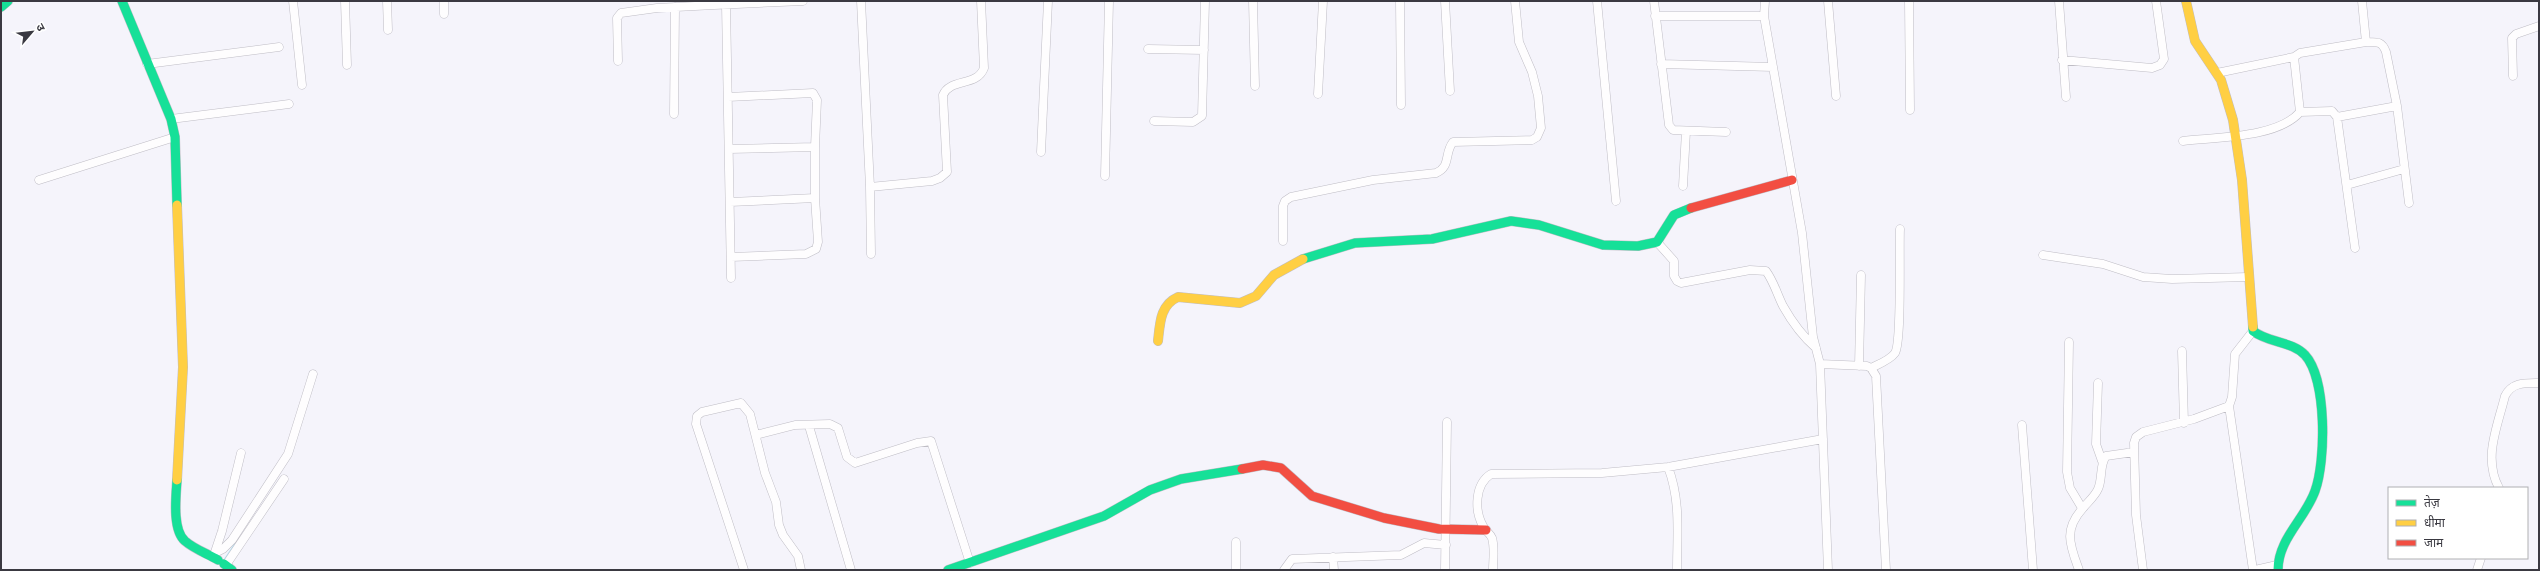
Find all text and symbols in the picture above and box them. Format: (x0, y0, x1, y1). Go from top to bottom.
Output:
north arrow (12, 12, 52, 52)
text: उ (33, 21, 50, 34)
legend (2388, 487, 2528, 559)
text: तेज़ (2424, 494, 2441, 510)
text: धीमा (2424, 514, 2446, 530)
text: जाम (2424, 534, 2444, 550)

